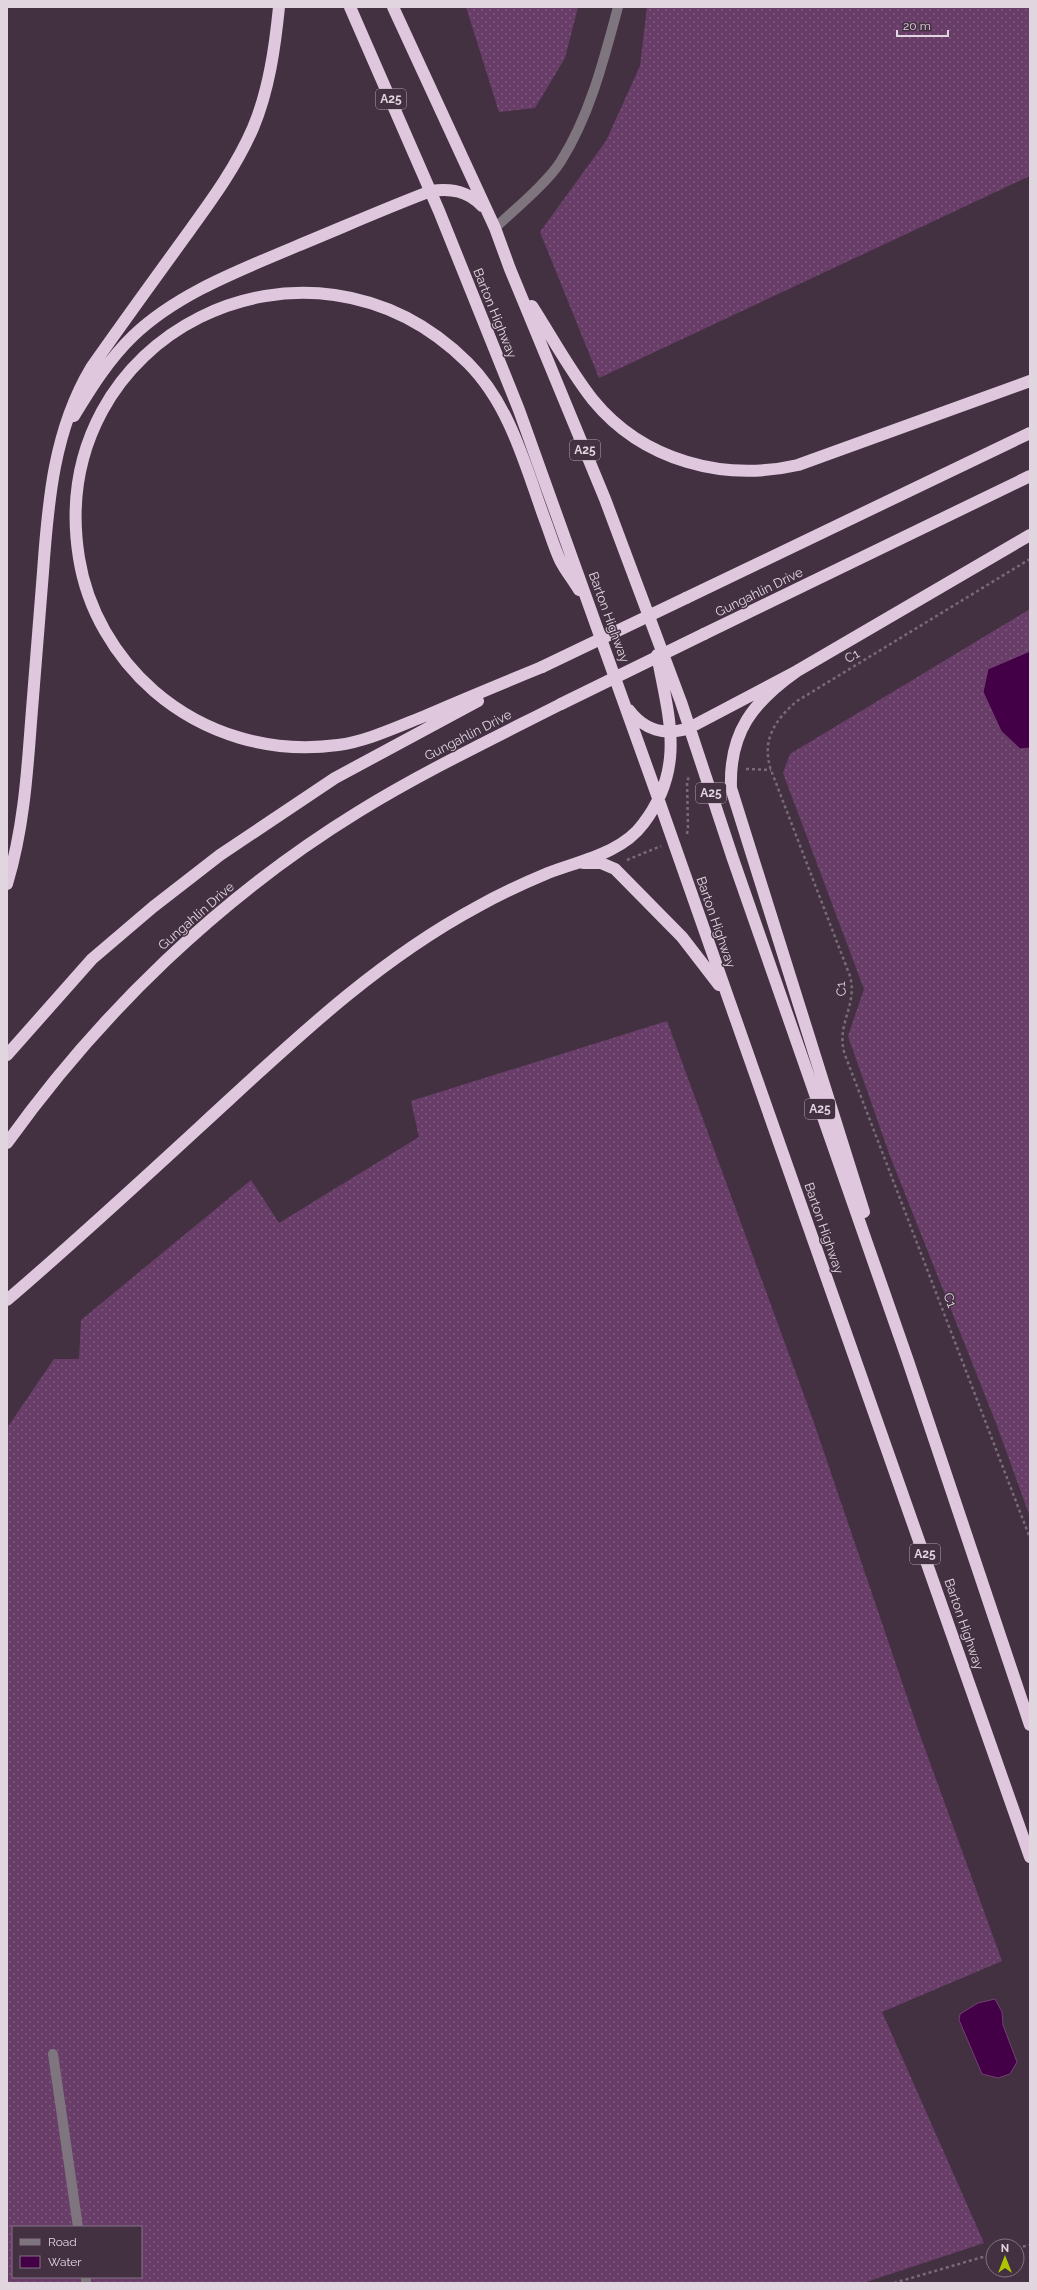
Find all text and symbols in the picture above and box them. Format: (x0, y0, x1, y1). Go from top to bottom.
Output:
scale bar (897, 12, 948, 38)
text: 20 m (903, 19, 931, 33)
road number: A25 (376, 89, 406, 109)
street label: Barton Highway (470, 266, 520, 360)
road number: A25 (570, 440, 600, 460)
street label: Gungahlin Drive (713, 564, 806, 620)
street label: Barton Highway (586, 570, 632, 664)
street label: C1 (842, 646, 862, 666)
street label: Gungahlin Drive (422, 706, 514, 763)
road number: A25 (696, 783, 726, 803)
street label: Barton Highway (693, 874, 739, 970)
street label: Gungahlin Drive (155, 879, 237, 953)
street label: C1 (833, 981, 849, 997)
road number: A25 (805, 1099, 835, 1119)
street label: Barton Highway (801, 1180, 847, 1276)
street label: C1 (940, 1291, 960, 1310)
road number: A25 (910, 1544, 940, 1564)
street label: Barton Highway (941, 1576, 987, 1672)
legend (12, 2226, 142, 2278)
text: Road (48, 2235, 77, 2249)
north arrow (985, 2238, 1025, 2278)
text: N (1001, 2242, 1009, 2255)
text: Water (48, 2255, 82, 2269)

